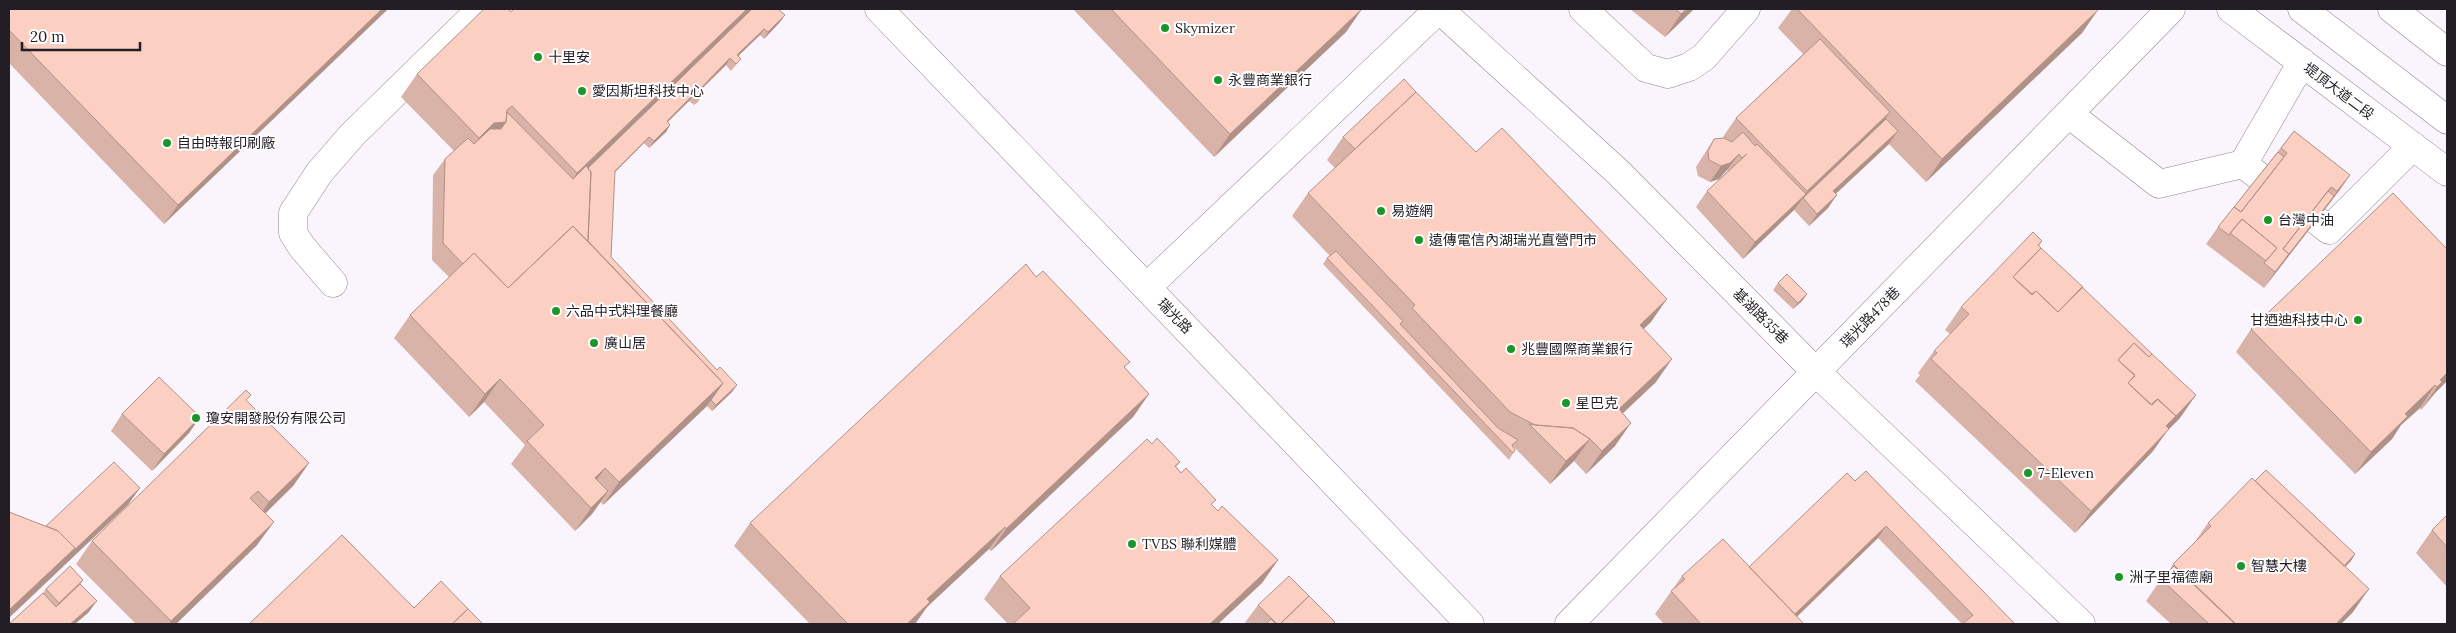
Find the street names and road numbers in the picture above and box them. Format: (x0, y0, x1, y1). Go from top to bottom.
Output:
street label: 堤頂大道二段 (2300, 59, 2378, 123)
street label: 瑞光路478巷 (1836, 283, 1904, 351)
street label: 基湖路35巷 (1729, 284, 1793, 348)
street label: 瑞光路 (1154, 295, 1196, 337)

